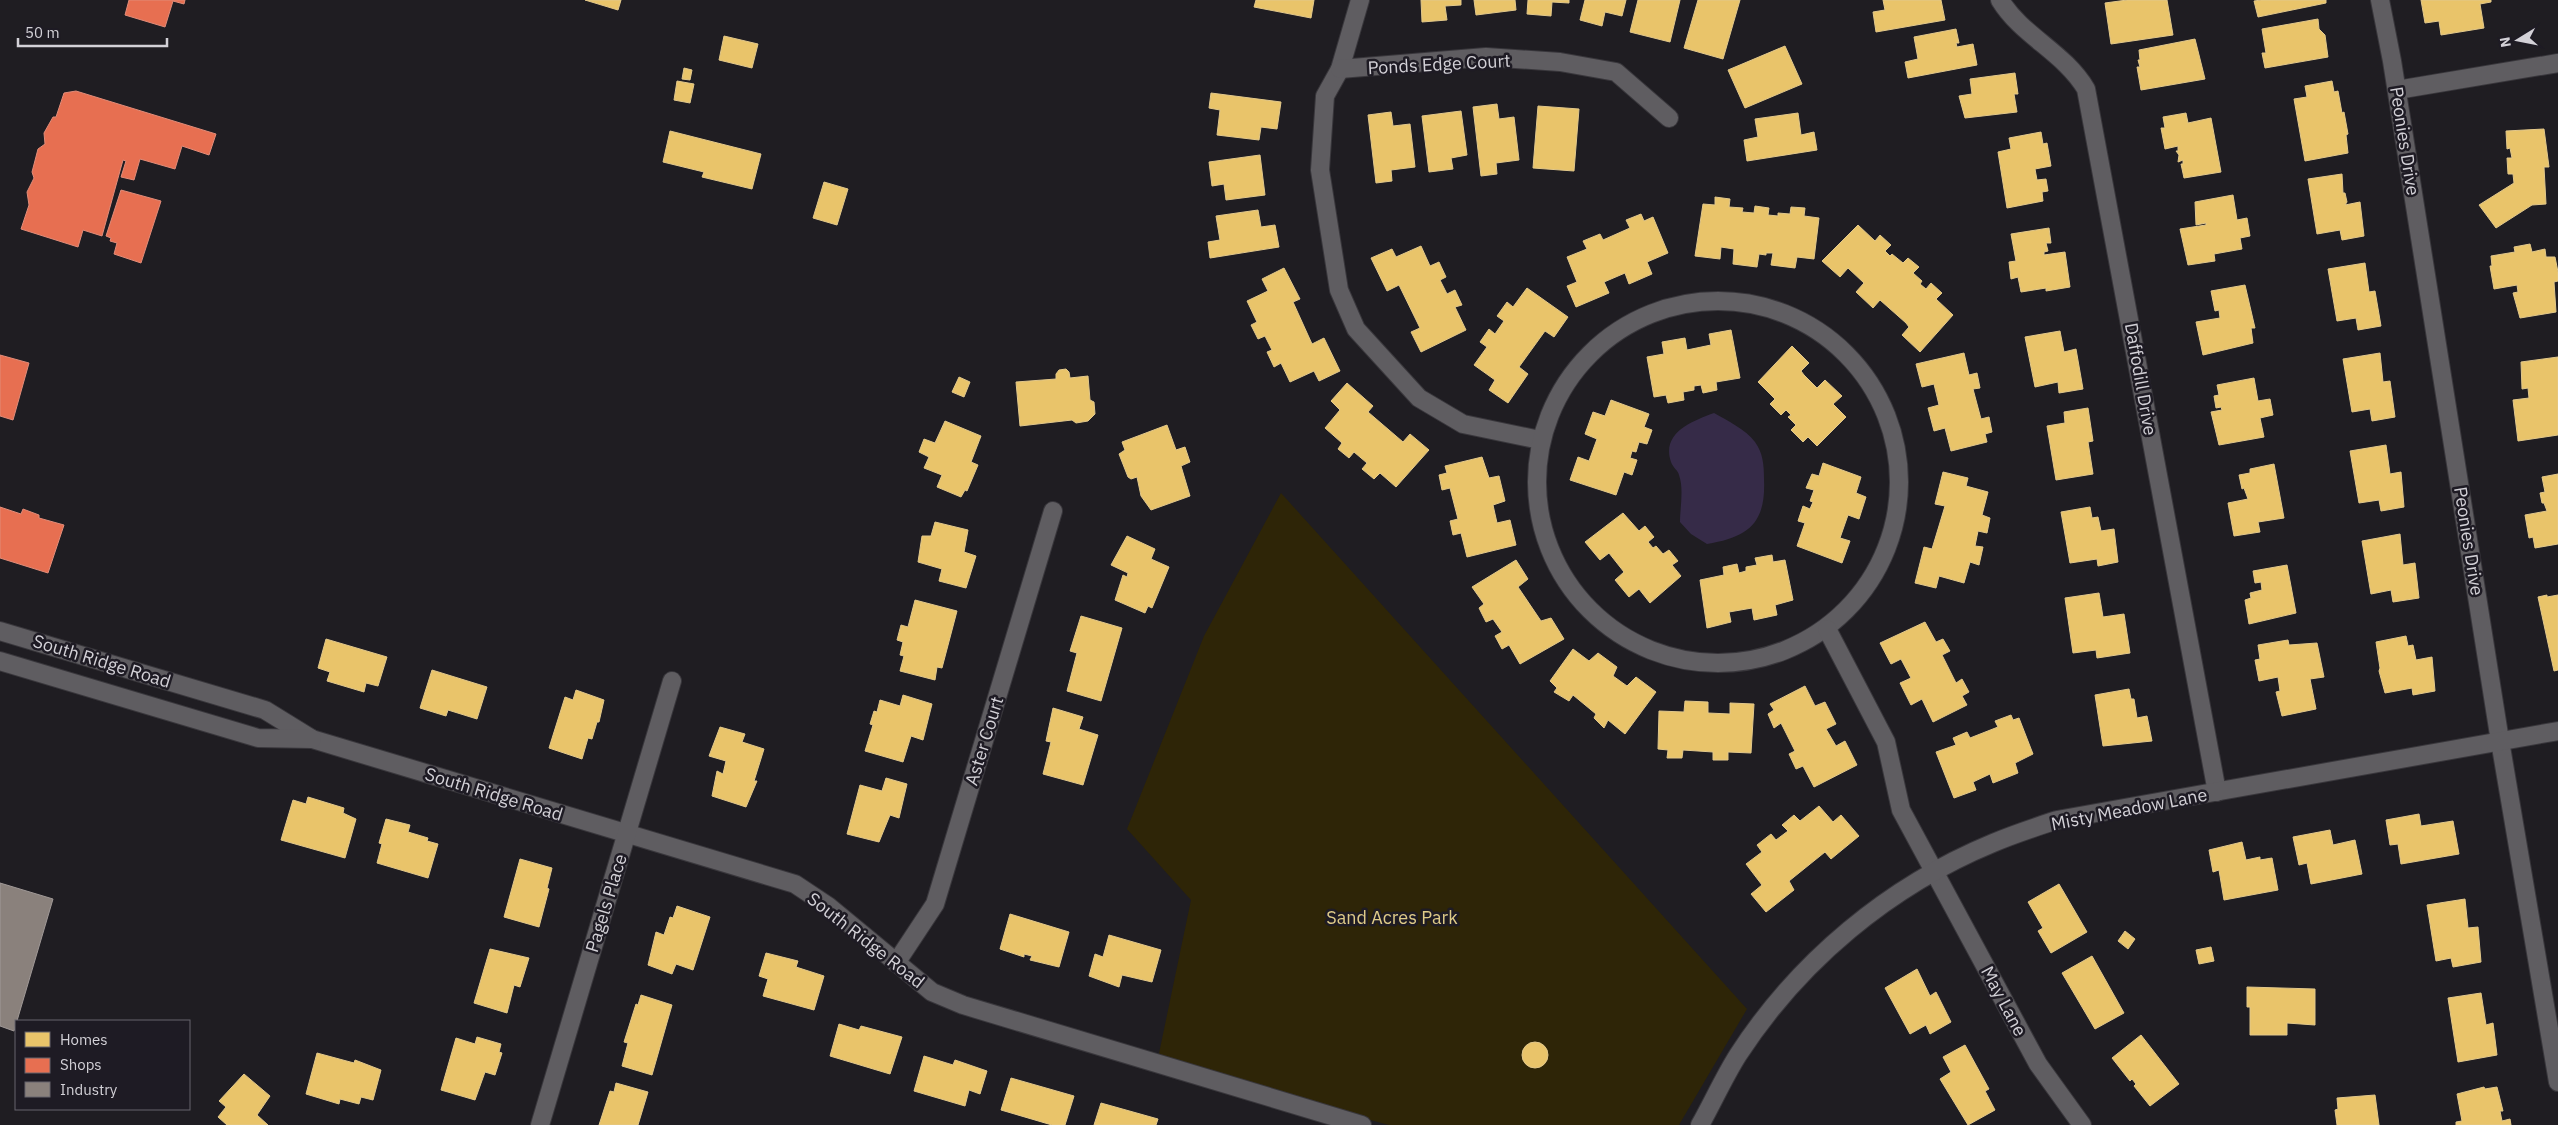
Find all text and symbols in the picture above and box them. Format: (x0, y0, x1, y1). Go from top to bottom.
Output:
scale bar (18, 15, 166, 47)
north arrow (2493, 15, 2543, 65)
text: 50 m (25, 23, 60, 42)
text: N (2495, 36, 2515, 49)
street label: Ponds Edge Court (1367, 49, 1511, 79)
street label: Peonies Drive (2385, 85, 2425, 197)
street label: Daffodill Drive (2120, 321, 2162, 437)
street label: Peonies Drive (2449, 485, 2489, 597)
street label: South Ridge Road (30, 629, 174, 693)
street label: Aster Court (960, 694, 1008, 788)
street label: South Ridge Road (422, 762, 566, 826)
street label: Misty Meadow Lane (2049, 783, 2209, 835)
street label: Pagels Place (580, 851, 632, 955)
street label: South Ridge Road (803, 887, 929, 993)
park label: Sand Acres Park (1326, 906, 1458, 929)
street label: May Lane (1976, 962, 2032, 1040)
legend (15, 1020, 190, 1110)
text: Homes (60, 1030, 108, 1049)
text: Shops (60, 1055, 102, 1074)
text: Industry (60, 1080, 118, 1099)

